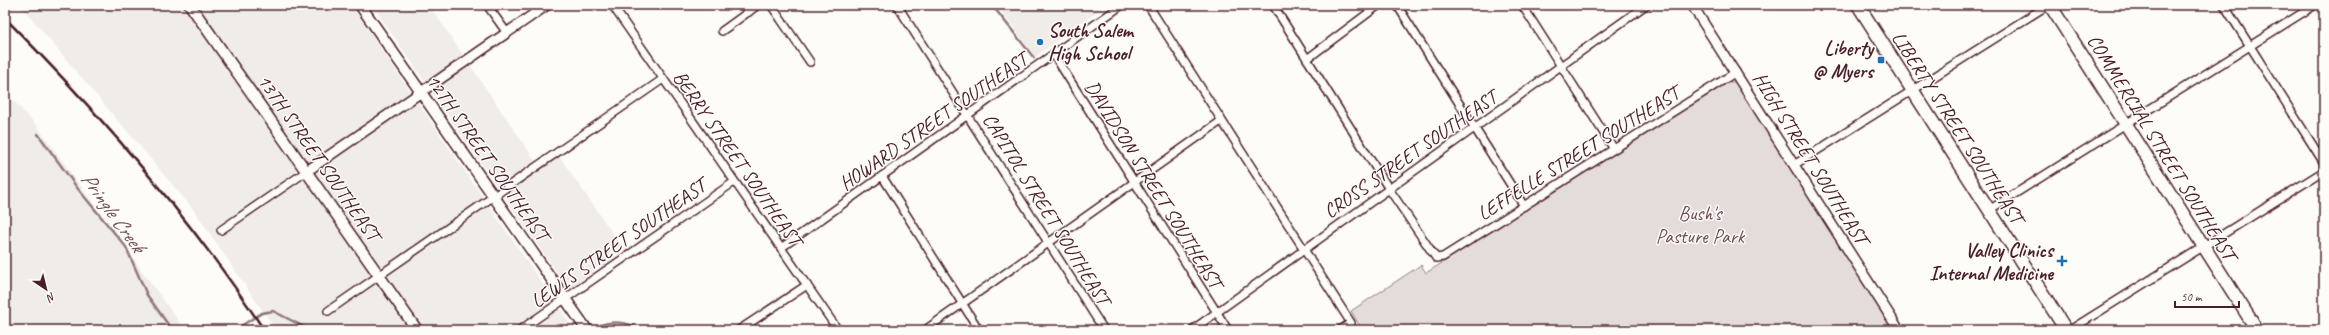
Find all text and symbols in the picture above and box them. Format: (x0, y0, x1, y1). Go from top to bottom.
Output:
place label: South Salem High School (1048, 18, 1135, 66)
street label: LIBERTY STREET SOUTHEAST (1886, 27, 2032, 232)
street label: COMMERCIAL STREET SOUTHEAST (2082, 30, 2244, 269)
place label: Liberty @ Myers (1813, 36, 1875, 84)
marker: South Salem High School (1035, 37, 1045, 47)
street label: HOWARD STREET SOUTHEAST (834, 45, 1035, 196)
marker: Liberty @ Myers (1876, 55, 1886, 65)
street label: BERRY STREET SOUTHEAST (668, 66, 810, 254)
street label: HIGH STREET SOUTHEAST (1747, 67, 1876, 253)
street label: 13TH STREET SOUTHEAST (252, 69, 388, 249)
street label: 12TH STREET SOUTHEAST (421, 69, 557, 249)
street label: DAVIDSON STREET SOUTHEAST (1079, 76, 1230, 297)
street label: LEFFELLE STREET SOUTHEAST (1473, 78, 1688, 226)
street label: CROSS STREET SOUTHEAST (1319, 83, 1505, 224)
street label: CAPITOL STREET SOUTHEAST (977, 109, 1118, 313)
water label: Pringle Creek (75, 167, 153, 261)
street label: LEWIS STREET SOUTHEAST (526, 171, 715, 313)
park label: Bush's Pasture Park (1656, 201, 1746, 249)
place label: Valley Clinics Internal Medicine (1929, 238, 2055, 286)
marker: Valley Clinics Internal Medicine (2056, 255, 2068, 267)
north arrow (26, 269, 66, 309)
scale bar (2175, 283, 2239, 309)
text: 50 m (2181, 289, 2203, 305)
text: N (43, 290, 59, 306)

